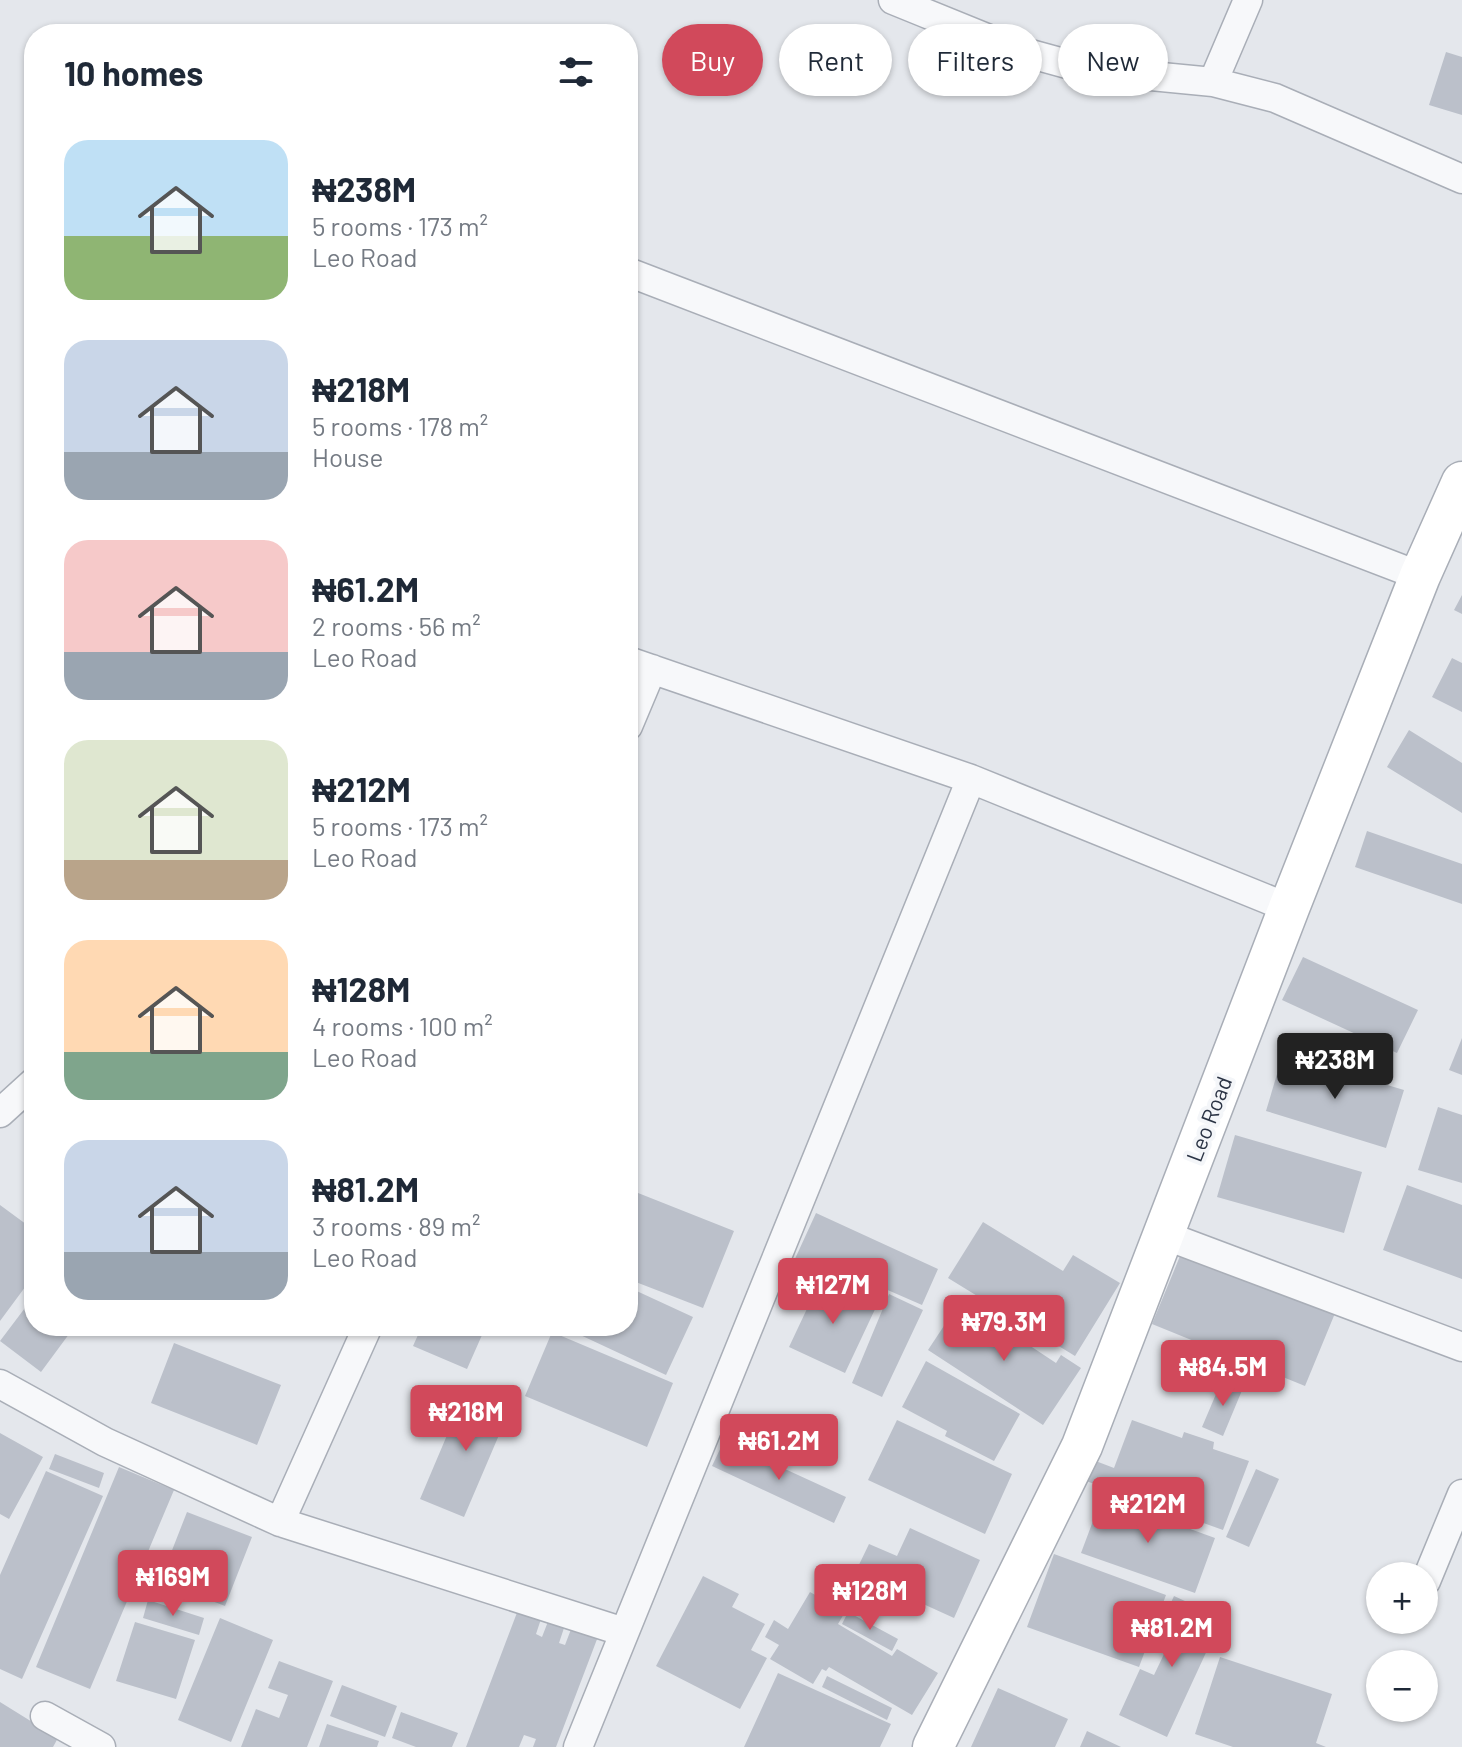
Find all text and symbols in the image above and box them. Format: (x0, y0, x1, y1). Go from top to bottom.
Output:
chip: Buy (662, 24, 763, 96)
chip: Rent (779, 24, 892, 96)
chip: Filters (908, 24, 1042, 96)
chip: New (1058, 24, 1168, 96)
icon: filters (554, 50, 598, 94)
text: 10 homes (64, 52, 203, 93)
text: ₦238M (312, 168, 416, 209)
icon: home (128, 172, 224, 268)
text: 5 rooms · 173 m² (312, 210, 488, 241)
text: Leo Road (312, 241, 417, 272)
text: ₦218M (312, 368, 410, 409)
icon: home (128, 372, 224, 468)
text: 5 rooms · 178 m² (312, 410, 488, 441)
text: House (312, 441, 383, 472)
text: ₦61.2M (312, 568, 419, 609)
icon: home (128, 572, 224, 668)
text: 2 rooms · 56 m² (312, 610, 481, 641)
text: Leo Road (312, 641, 417, 672)
text: ₦212M (312, 768, 411, 809)
icon: home (128, 772, 224, 868)
text: 5 rooms · 173 m² (312, 810, 488, 841)
text: Leo Road (312, 841, 417, 872)
text: ₦128M (312, 968, 410, 1009)
icon: home (128, 972, 224, 1068)
text: 4 rooms · 100 m² (312, 1010, 493, 1041)
pin: ₦238M (1279, 1033, 1391, 1101)
text: Leo Road (312, 1041, 417, 1072)
text: ₦238M (1295, 1043, 1375, 1074)
street label: Leo Road (1180, 1072, 1236, 1165)
text: ₦81.2M (312, 1168, 419, 1209)
icon: home (128, 1172, 224, 1268)
text: 3 rooms · 89 m² (312, 1210, 480, 1241)
text: Leo Road (312, 1241, 417, 1272)
pin: ₦127M (777, 1258, 889, 1326)
text: ₦127M (796, 1268, 870, 1299)
pin: ₦79.3M (939, 1295, 1069, 1363)
text: ₦79.3M (961, 1305, 1047, 1336)
pin: ₦84.5M (1158, 1340, 1288, 1408)
text: ₦84.5M (1179, 1350, 1267, 1381)
pin: ₦218M (410, 1385, 522, 1453)
text: ₦218M (428, 1395, 504, 1426)
pin: ₦61.2M (714, 1414, 844, 1482)
text: ₦61.2M (738, 1424, 820, 1455)
pin: ₦212M (1092, 1477, 1204, 1545)
text: ₦212M (1110, 1487, 1186, 1518)
pin: ₦169M (117, 1550, 229, 1618)
text: ₦169M (136, 1560, 210, 1591)
map controls (1366, 1562, 1438, 1722)
button: + (1366, 1562, 1438, 1634)
pin: ₦128M (814, 1564, 926, 1632)
text: ₦128M (832, 1574, 908, 1605)
pin: ₦81.2M (1107, 1601, 1237, 1669)
text: ₦81.2M (1131, 1611, 1213, 1642)
button: − (1366, 1650, 1438, 1722)

